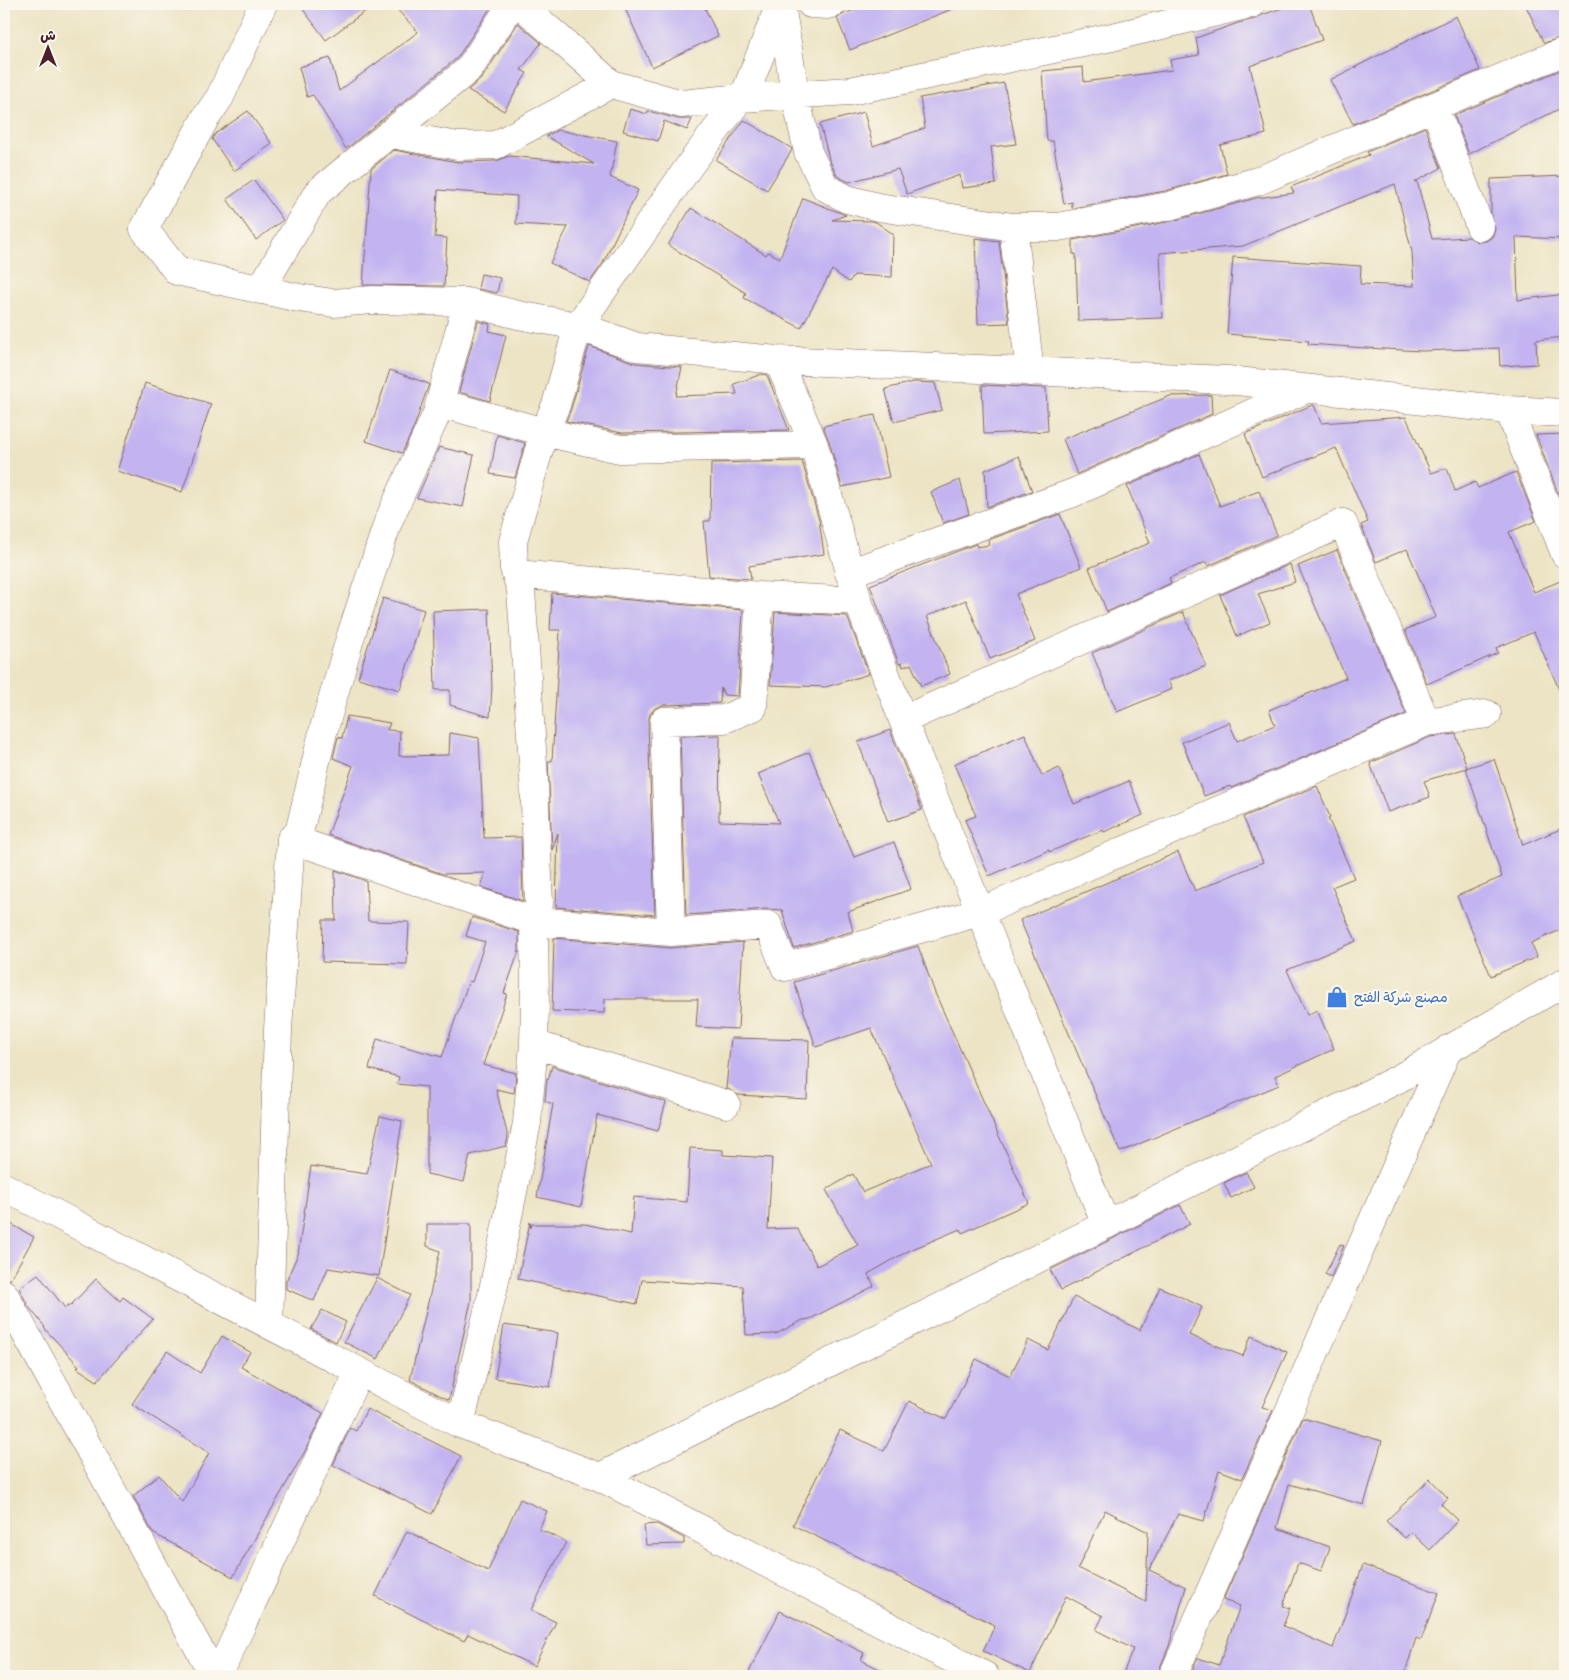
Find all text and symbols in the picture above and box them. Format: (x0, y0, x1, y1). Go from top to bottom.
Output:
north arrow (22, 22, 72, 72)
text: ش (40, 27, 56, 44)
shop icon: مصنع شركة الفتح (1324, 984, 1350, 1010)
place label: مصنع شركة الفتح (1354, 989, 1448, 1008)

